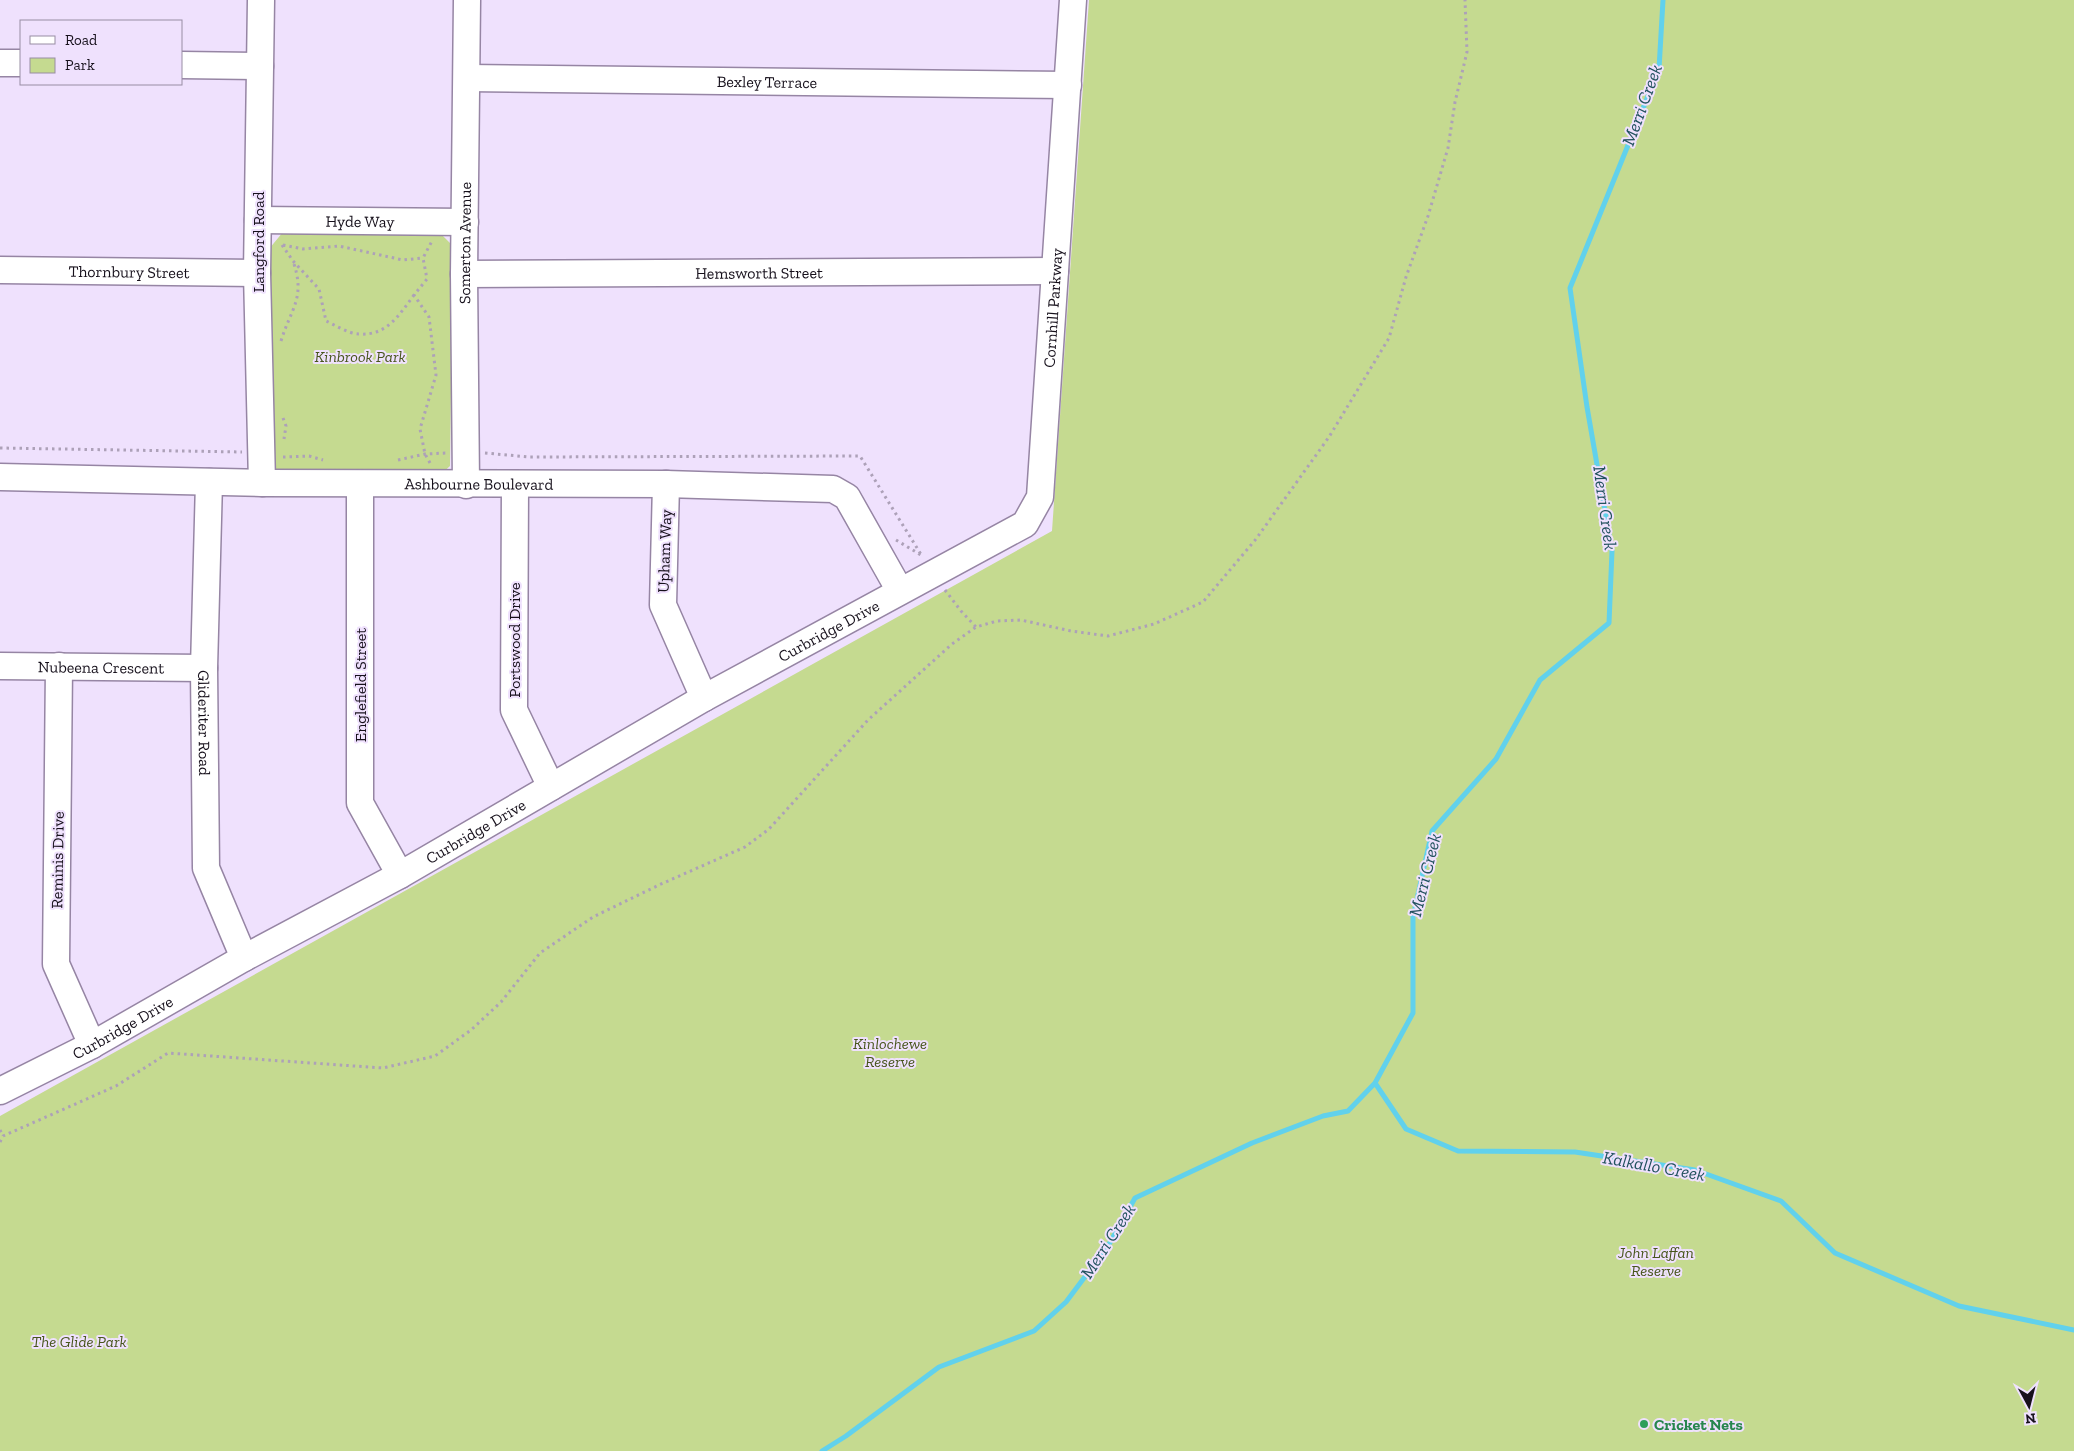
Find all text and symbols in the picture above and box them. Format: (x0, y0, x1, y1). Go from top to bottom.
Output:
legend (20, 20, 182, 85)
text: Road (65, 31, 98, 49)
text: Park (65, 56, 95, 74)
water label: Merri Creek (1617, 61, 1667, 149)
street label: Bexley Terrace (717, 72, 817, 92)
street label: Somerton Avenue (455, 182, 475, 304)
street label: Langford Road (249, 191, 268, 293)
street label: Hyde Way (326, 212, 395, 231)
street label: Cornhill Parkway (1040, 247, 1067, 368)
street label: Thornbury Street (68, 262, 190, 282)
street label: Hemsworth Street (695, 263, 823, 283)
park label: Kinbrook Park (314, 347, 406, 366)
water label: Merri Creek (1588, 464, 1622, 552)
street label: Ashbourne Boulevard (404, 474, 554, 494)
street label: Upham Way (654, 508, 675, 593)
street label: Portswood Drive (505, 582, 524, 698)
street label: Curbridge Drive (775, 596, 883, 666)
street label: Englefield Street (351, 628, 370, 742)
street label: Nubeena Crescent (38, 657, 164, 678)
street label: Glideriter Road (194, 670, 214, 776)
street label: Curbridge Drive (422, 795, 529, 868)
street label: Reminis Drive (47, 811, 68, 909)
water label: Merri Creek (1404, 831, 1446, 919)
street label: Curbridge Drive (69, 992, 176, 1063)
park label: Kinlochewe Reserve (853, 1034, 927, 1071)
water label: Kalkallo Creek (1601, 1146, 1707, 1186)
water label: Merri Creek (1076, 1199, 1140, 1283)
park label: John Laffan Reserve (1617, 1243, 1694, 1280)
park label: The Glide Park (31, 1332, 127, 1351)
north arrow (2004, 1381, 2054, 1431)
text: N (2024, 1409, 2037, 1428)
place label: Cricket Nets (1654, 1415, 1743, 1434)
marker: Cricket Nets (1638, 1418, 1650, 1430)

